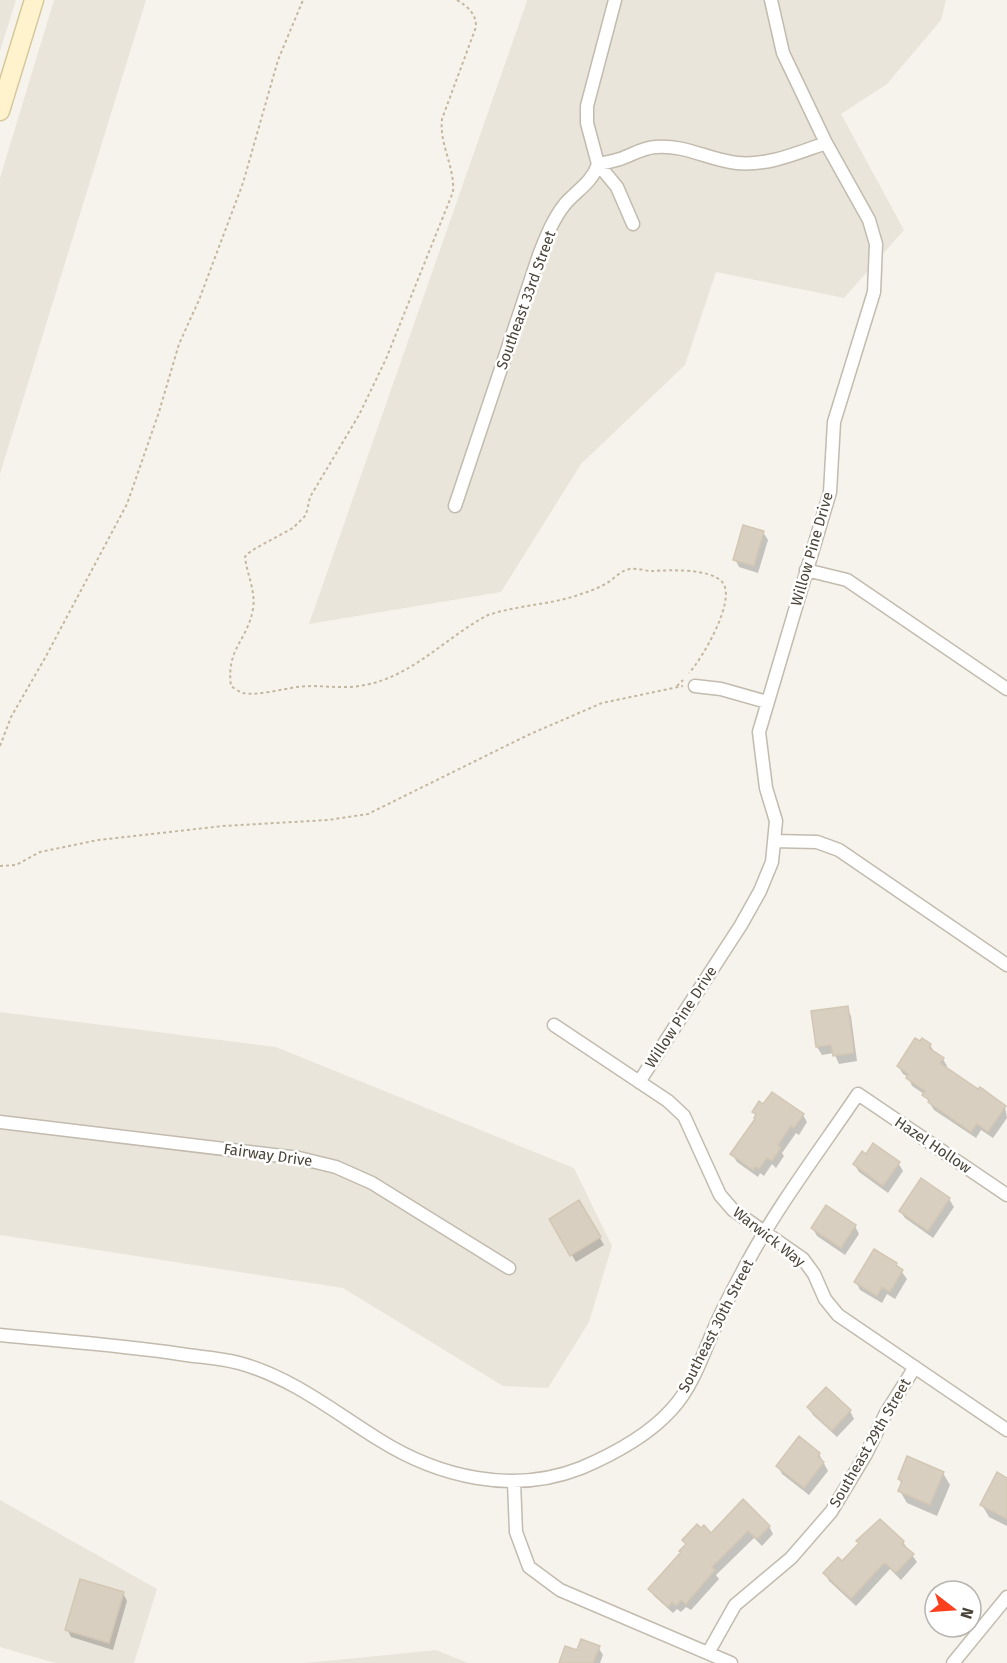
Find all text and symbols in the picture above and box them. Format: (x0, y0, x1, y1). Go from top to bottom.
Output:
street label: Southeast 33rd Street (493, 228, 560, 372)
street label: Willow Pine Drive (787, 490, 837, 608)
street label: Willow Pine Drive (641, 963, 721, 1071)
street label: Hazel Hollow (891, 1113, 975, 1177)
street label: Fairway Drive (222, 1140, 314, 1170)
street label: Warwick Way (729, 1203, 809, 1271)
street label: Southeast 30th Street (675, 1256, 758, 1396)
street label: Southeast 29th Street (826, 1375, 915, 1511)
north arrow (923, 1579, 983, 1639)
text: N (956, 1605, 978, 1621)

